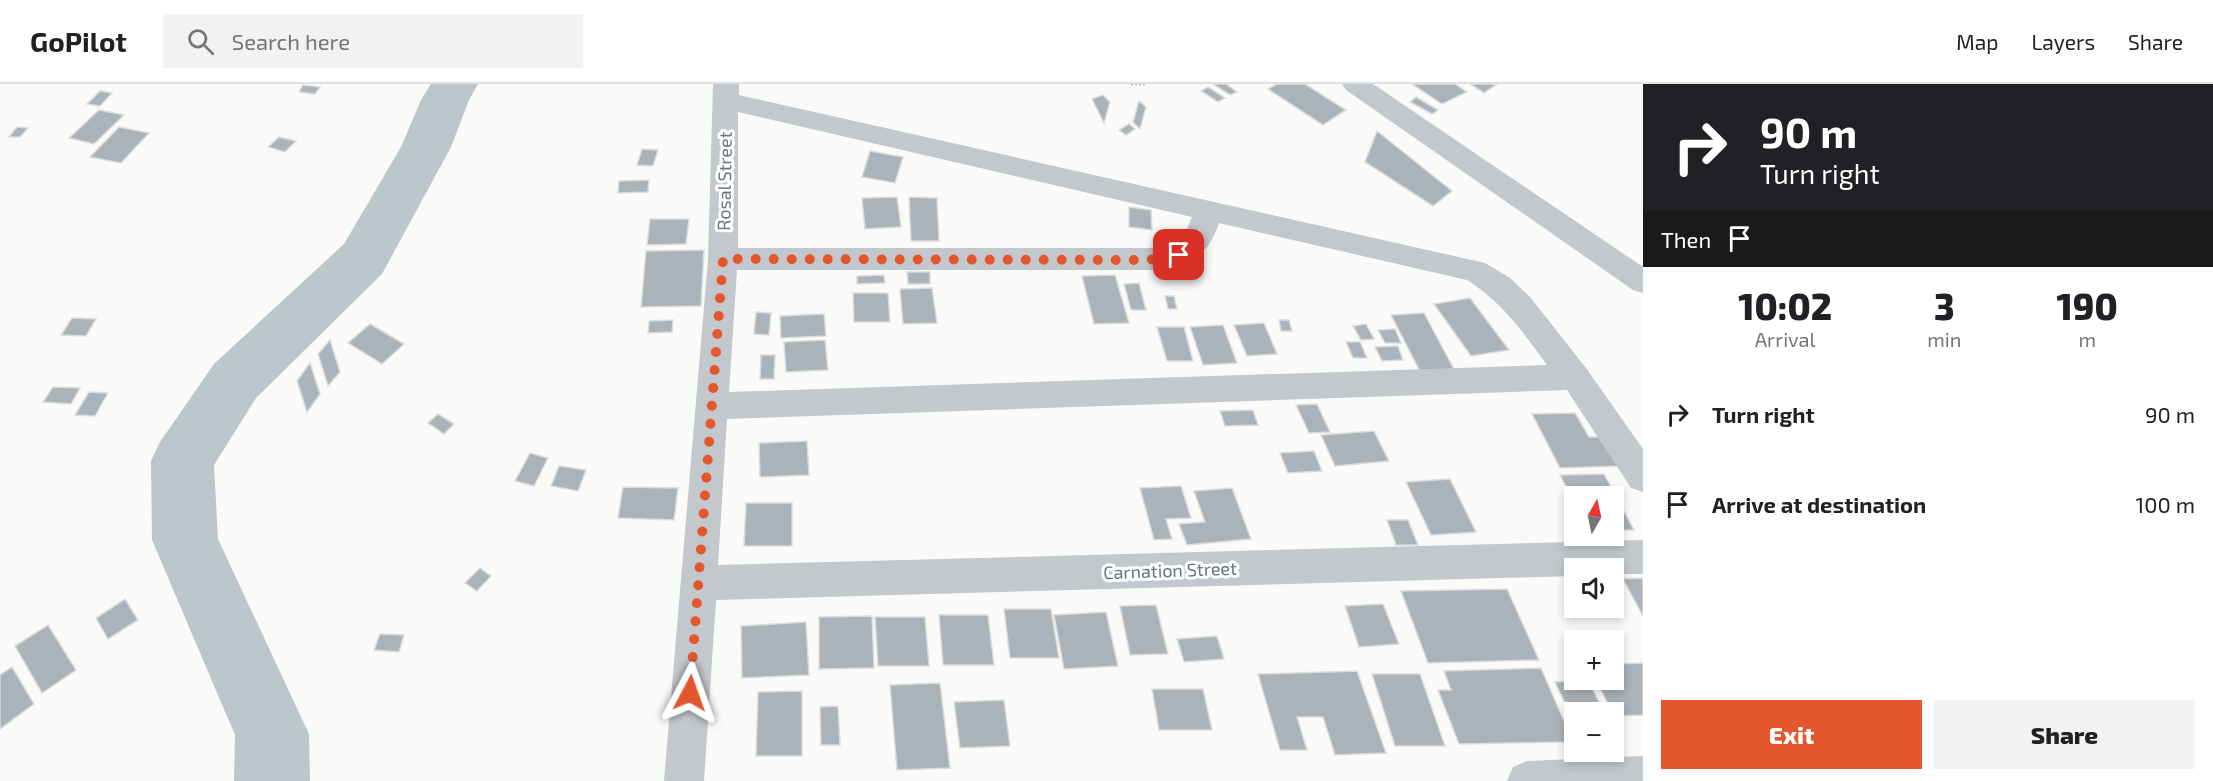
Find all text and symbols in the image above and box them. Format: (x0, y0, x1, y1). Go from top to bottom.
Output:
search box (163, 14, 583, 68)
text: GoPilot (30, 24, 127, 58)
icon: search (184, 25, 217, 58)
text: Search here (232, 28, 350, 54)
text: Map (1956, 29, 1998, 54)
text: Layers (2031, 29, 2095, 54)
text: Share (2128, 29, 2183, 54)
text: 90 m (1760, 106, 1857, 156)
icon: right (1661, 108, 1739, 186)
street label: Rosal Street (712, 131, 736, 231)
text: Turn right (1760, 157, 1880, 189)
icon: arrive (1723, 222, 1756, 255)
text: Then (1661, 226, 1711, 252)
pin (1153, 229, 1204, 280)
icon: arrive (1162, 238, 1195, 271)
text: 10:02 (1738, 284, 1832, 327)
text: 3 (1934, 284, 1955, 327)
text: 190 (2057, 284, 2118, 327)
text: Arrival (1755, 327, 1816, 351)
text: min (1927, 327, 1961, 351)
text: m (2078, 327, 2096, 351)
icon: right (1661, 398, 1694, 431)
text: Turn right (1712, 401, 1814, 427)
text: 90 m (2145, 401, 2195, 427)
north arrow (1564, 486, 1624, 546)
map controls (1564, 486, 1624, 762)
icon: arrive (1661, 488, 1694, 521)
text: Arrive at destination (1712, 491, 1926, 517)
text: 100 m (2136, 491, 2195, 517)
street label: Carnation Street (1103, 557, 1237, 583)
button: sound (1564, 558, 1624, 618)
button: + (1564, 630, 1624, 690)
position arrow (658, 661, 722, 725)
button: Exit (1661, 700, 1922, 769)
button: Share (1934, 700, 2195, 769)
button: − (1564, 702, 1624, 762)

